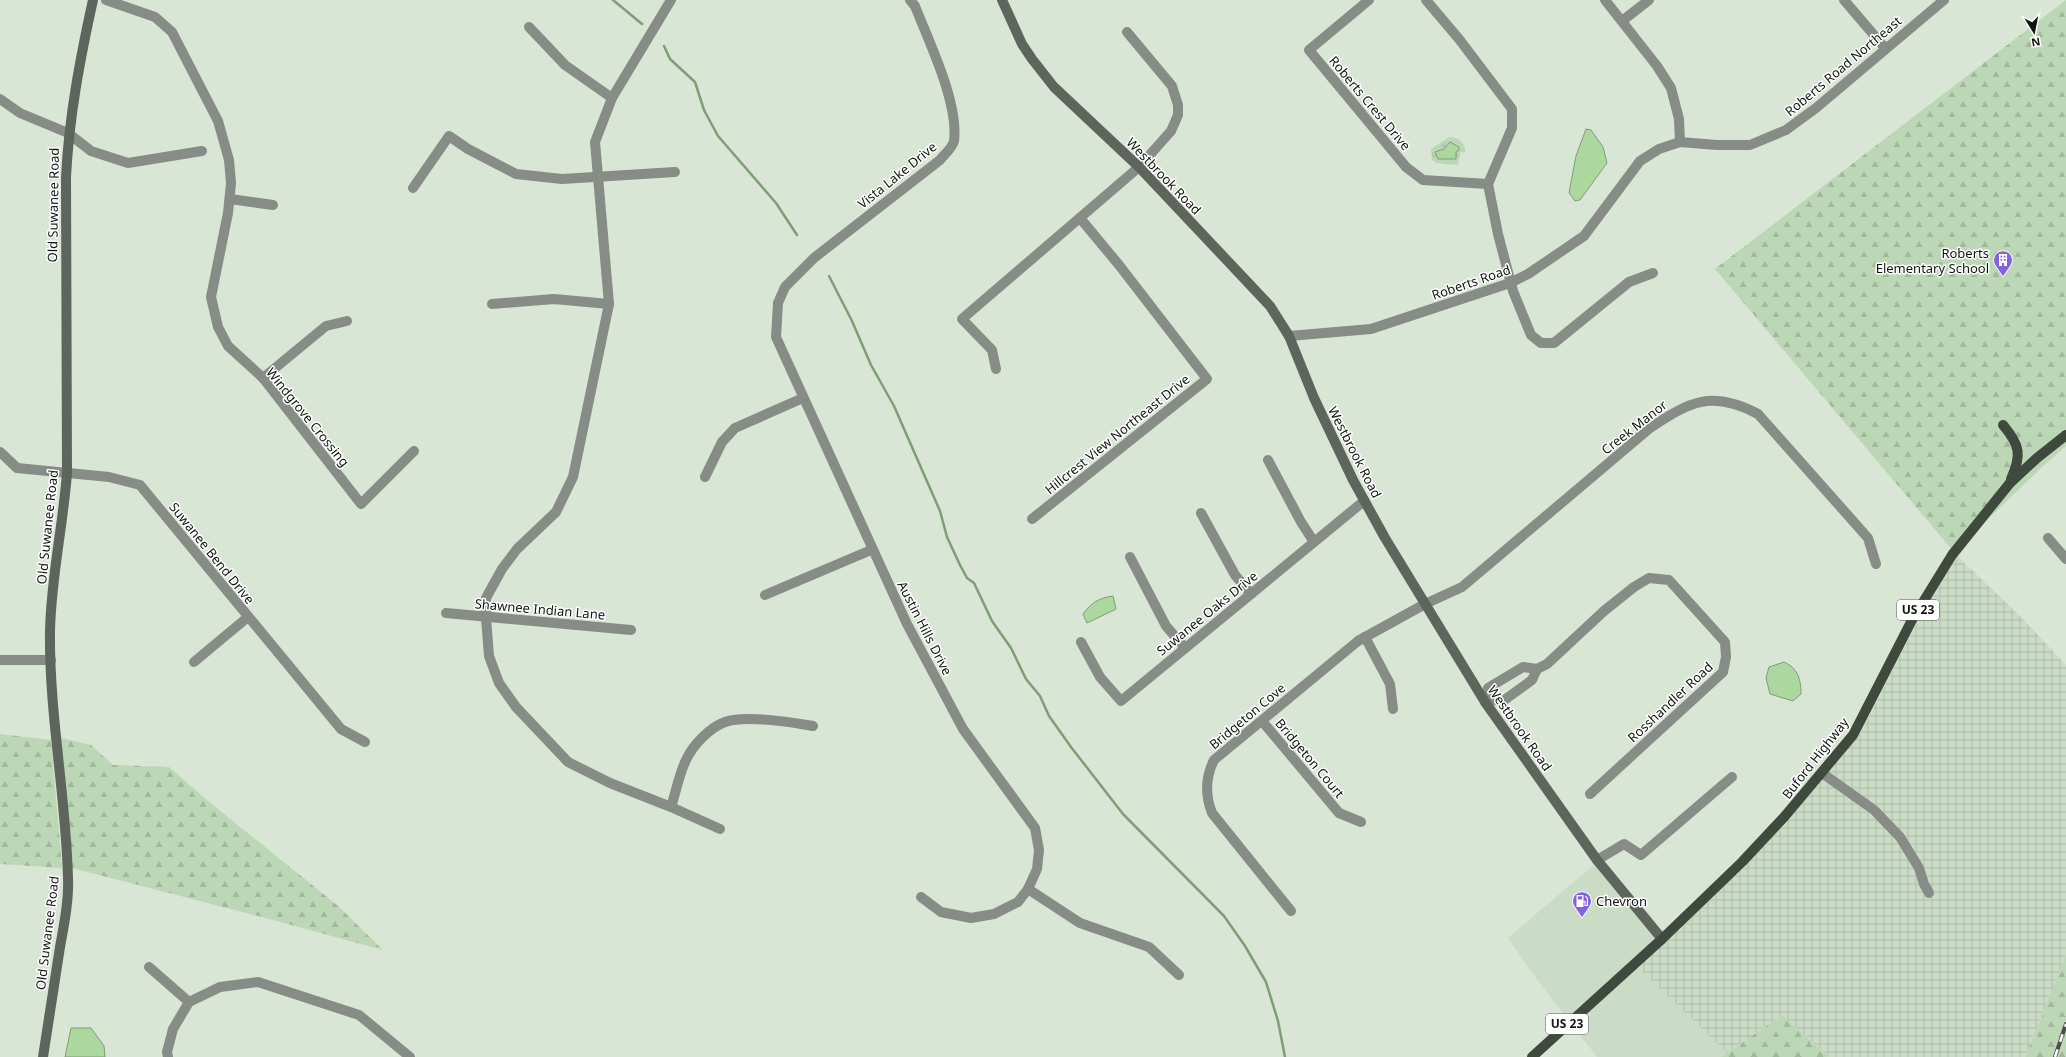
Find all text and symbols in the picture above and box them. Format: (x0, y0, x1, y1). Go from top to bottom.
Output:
street label: Roberts Road Northeast (1781, 12, 1905, 120)
north arrow (2014, 12, 2054, 52)
text: N (2030, 34, 2042, 51)
street label: Roberts Crest Drive (1325, 52, 1415, 154)
street label: Westbrook Road (1123, 134, 1205, 218)
street label: Vista Lake Drive (854, 138, 940, 212)
street label: Old Suwanee Road (43, 147, 63, 263)
place label: Roberts Elementary School (1876, 244, 1989, 277)
building icon: Roberts Elementary School (1992, 249, 2014, 277)
street label: Roberts Road (1429, 260, 1513, 304)
street label: Windgrove Crossing (262, 364, 354, 470)
street label: Hillcrest View Northeast Drive (1041, 370, 1193, 498)
street label: Creek Manor (1597, 395, 1671, 458)
street label: Westbrook Road (1324, 403, 1386, 501)
street label: Old Suwanee Road (32, 469, 62, 585)
street label: Suwanee Bend Drive (165, 498, 259, 608)
street label: Suwanee Oaks Drive (1153, 567, 1261, 659)
street label: Austin Hills Drive (893, 578, 957, 678)
street label: Shawnee Indian Lane (474, 594, 606, 624)
road number: US 23 (1897, 600, 1939, 620)
street label: Rosshandler Road (1623, 658, 1717, 746)
street label: Bridgeton Cove (1205, 679, 1289, 753)
street label: Westbrook Road (1484, 682, 1556, 774)
street label: Buford Highway (1778, 713, 1853, 802)
street label: Bridgeton Court (1271, 714, 1349, 802)
street label: Old Suwanee Road (31, 875, 63, 991)
fuel station icon: Chevron (1571, 890, 1593, 918)
place label: Chevron (1596, 892, 1647, 910)
road number: US 23 (1546, 1014, 1588, 1034)

